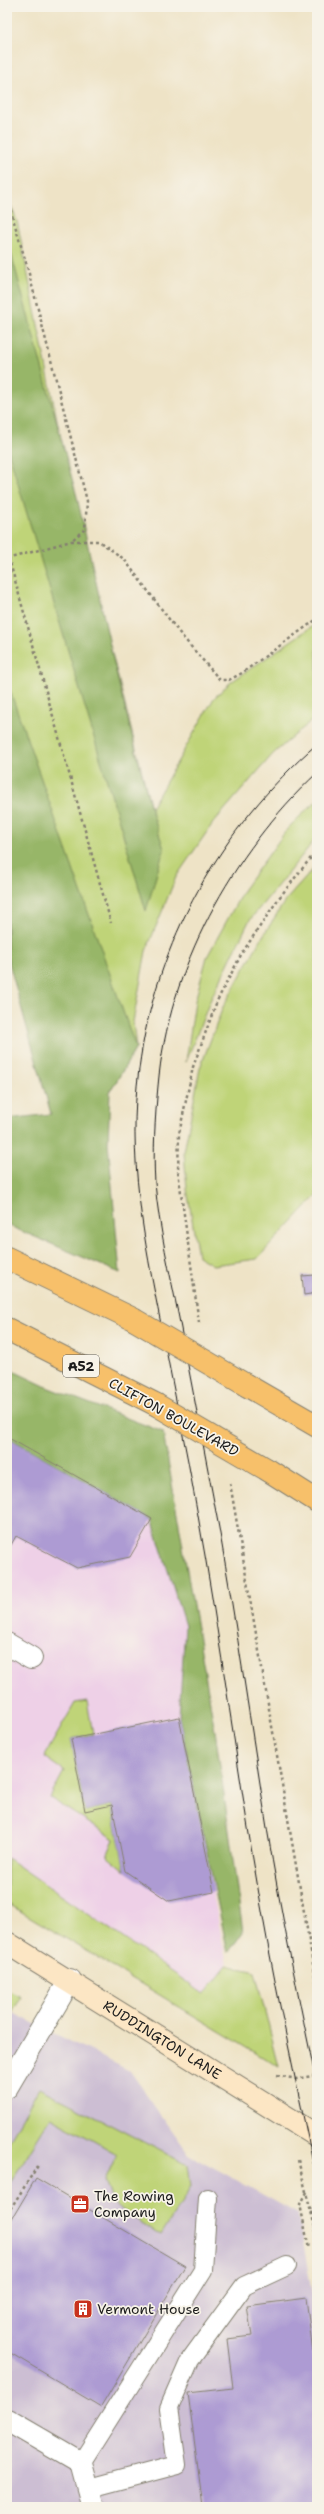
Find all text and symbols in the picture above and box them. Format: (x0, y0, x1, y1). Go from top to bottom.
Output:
road number: A52 (63, 1355, 99, 1377)
street label: CLIFTON BOULEVARD (106, 1374, 242, 1460)
street label: RUDDINGTON LANE (100, 1996, 225, 2083)
place label: The Rowing Company (94, 2187, 174, 2221)
office icon: The Rowing Company (69, 2193, 91, 2215)
building icon: Vermont House (72, 2298, 94, 2320)
place label: Vermont House (97, 2300, 200, 2318)

